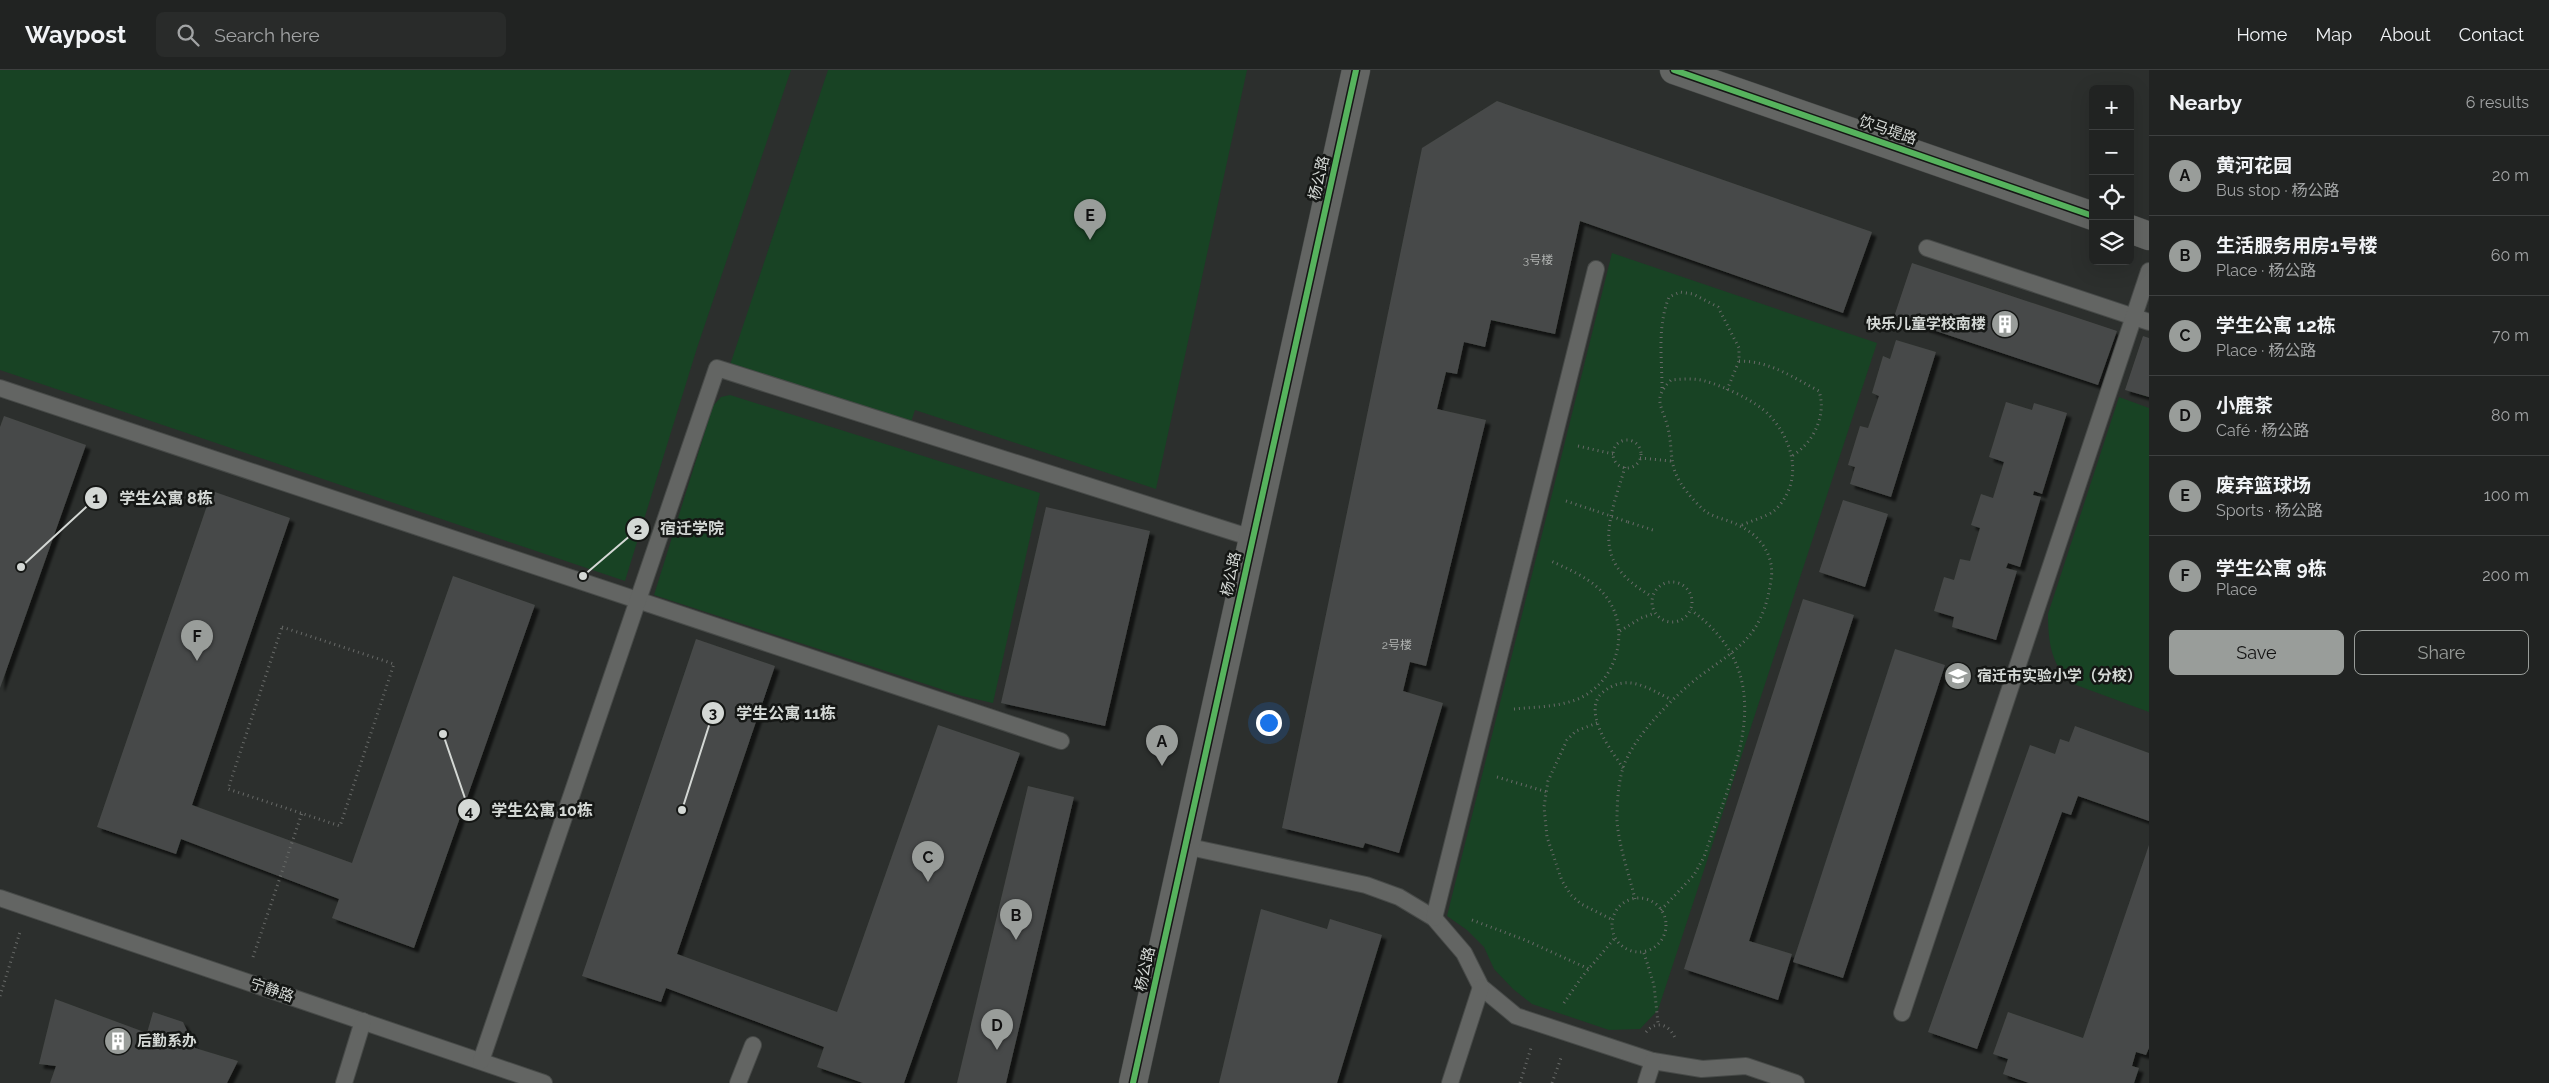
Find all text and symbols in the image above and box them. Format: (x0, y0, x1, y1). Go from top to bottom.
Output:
search box (156, 12, 506, 57)
text: Waypost (25, 20, 126, 49)
icon: search (174, 21, 202, 49)
text: Search here (214, 24, 320, 46)
text: Home (2236, 24, 2287, 45)
text: Map (2315, 24, 2352, 45)
text: About (2380, 24, 2431, 45)
text: Contact (2459, 24, 2524, 45)
map controls (2089, 85, 2134, 265)
button: + (2089, 85, 2134, 130)
text: Nearby (2169, 90, 2242, 115)
text: 6 results (2466, 93, 2529, 112)
street label: 饮马堤路 (1857, 112, 1919, 148)
button: − (2089, 130, 2134, 175)
street label: 杨公路 (1305, 154, 1333, 202)
text: 黄河花园 (2216, 154, 2292, 176)
text: A (2180, 166, 2190, 185)
text: 20 m (2492, 166, 2529, 185)
button: locate (2089, 175, 2134, 220)
text: Bus stop · 杨公路 (2216, 181, 2340, 200)
pin: E (1074, 199, 1106, 240)
button: layers (2089, 220, 2134, 265)
text: 生活服务用房1号楼 (2216, 234, 2377, 256)
text: B (2180, 246, 2190, 265)
text: 60 m (2491, 246, 2529, 265)
house number: 3号楼 (1523, 253, 1553, 267)
text: Place · 杨公路 (2216, 261, 2316, 280)
building icon: 快乐儿童学校南楼 (1990, 309, 2020, 339)
text: 学生公寓 12栋 (2216, 314, 2336, 336)
place label: 快乐儿童学校南楼 (1866, 315, 1986, 333)
text: C (2180, 326, 2190, 345)
text: 70 m (2492, 326, 2529, 345)
text: Place · 杨公路 (2216, 341, 2316, 360)
text: 小鹿茶 (2216, 394, 2273, 416)
text: D (2179, 406, 2191, 425)
text: 80 m (2491, 406, 2529, 425)
text: Café · 杨公路 (2216, 421, 2309, 440)
text: 废弃篮球场 (2216, 474, 2311, 496)
callout: 学生公寓 8栋 (84, 483, 222, 514)
text: E (2180, 486, 2190, 505)
text: 100 m (2484, 486, 2529, 505)
text: 1 (92, 489, 100, 507)
text: 学生公寓 8栋 (119, 489, 213, 508)
text: Sports · 杨公路 (2216, 501, 2323, 520)
callout: 宿迁学院 (625, 513, 734, 544)
text: 宿迁学院 (660, 519, 724, 538)
text: 2 (634, 520, 642, 538)
street label: 杨公路 (1218, 550, 1244, 598)
text: 学生公寓 9栋 (2216, 557, 2327, 579)
text: F (2180, 566, 2190, 585)
text: 200 m (2482, 566, 2529, 585)
text: Place (2216, 580, 2257, 599)
pin: F (181, 620, 213, 661)
button: Save (2169, 630, 2344, 675)
button: Share (2354, 630, 2529, 675)
house number: 2号楼 (1382, 638, 1412, 652)
school or university icon: 宿迁市实验小学（分校） (1943, 661, 1973, 691)
place label: 宿迁市实验小学（分校） (1977, 667, 2142, 685)
callout: 学生公寓 11栋 (701, 698, 845, 729)
text: 3 (709, 704, 717, 722)
text: 学生公寓 11栋 (736, 704, 836, 723)
your location (1256, 710, 1282, 736)
pin: A (1146, 725, 1178, 766)
callout: 学生公寓 10栋 (456, 795, 603, 826)
text: 学生公寓 10栋 (491, 801, 593, 820)
text: 4 (465, 802, 474, 820)
pin: C (912, 841, 944, 882)
pin: B (1000, 899, 1032, 940)
street label: 杨公路 (1132, 945, 1158, 993)
street label: 宁静路 (248, 974, 296, 1006)
pin: D (981, 1009, 1013, 1050)
building icon: 后勤系办 (103, 1026, 133, 1056)
place label: 后勤系办 (137, 1032, 197, 1050)

